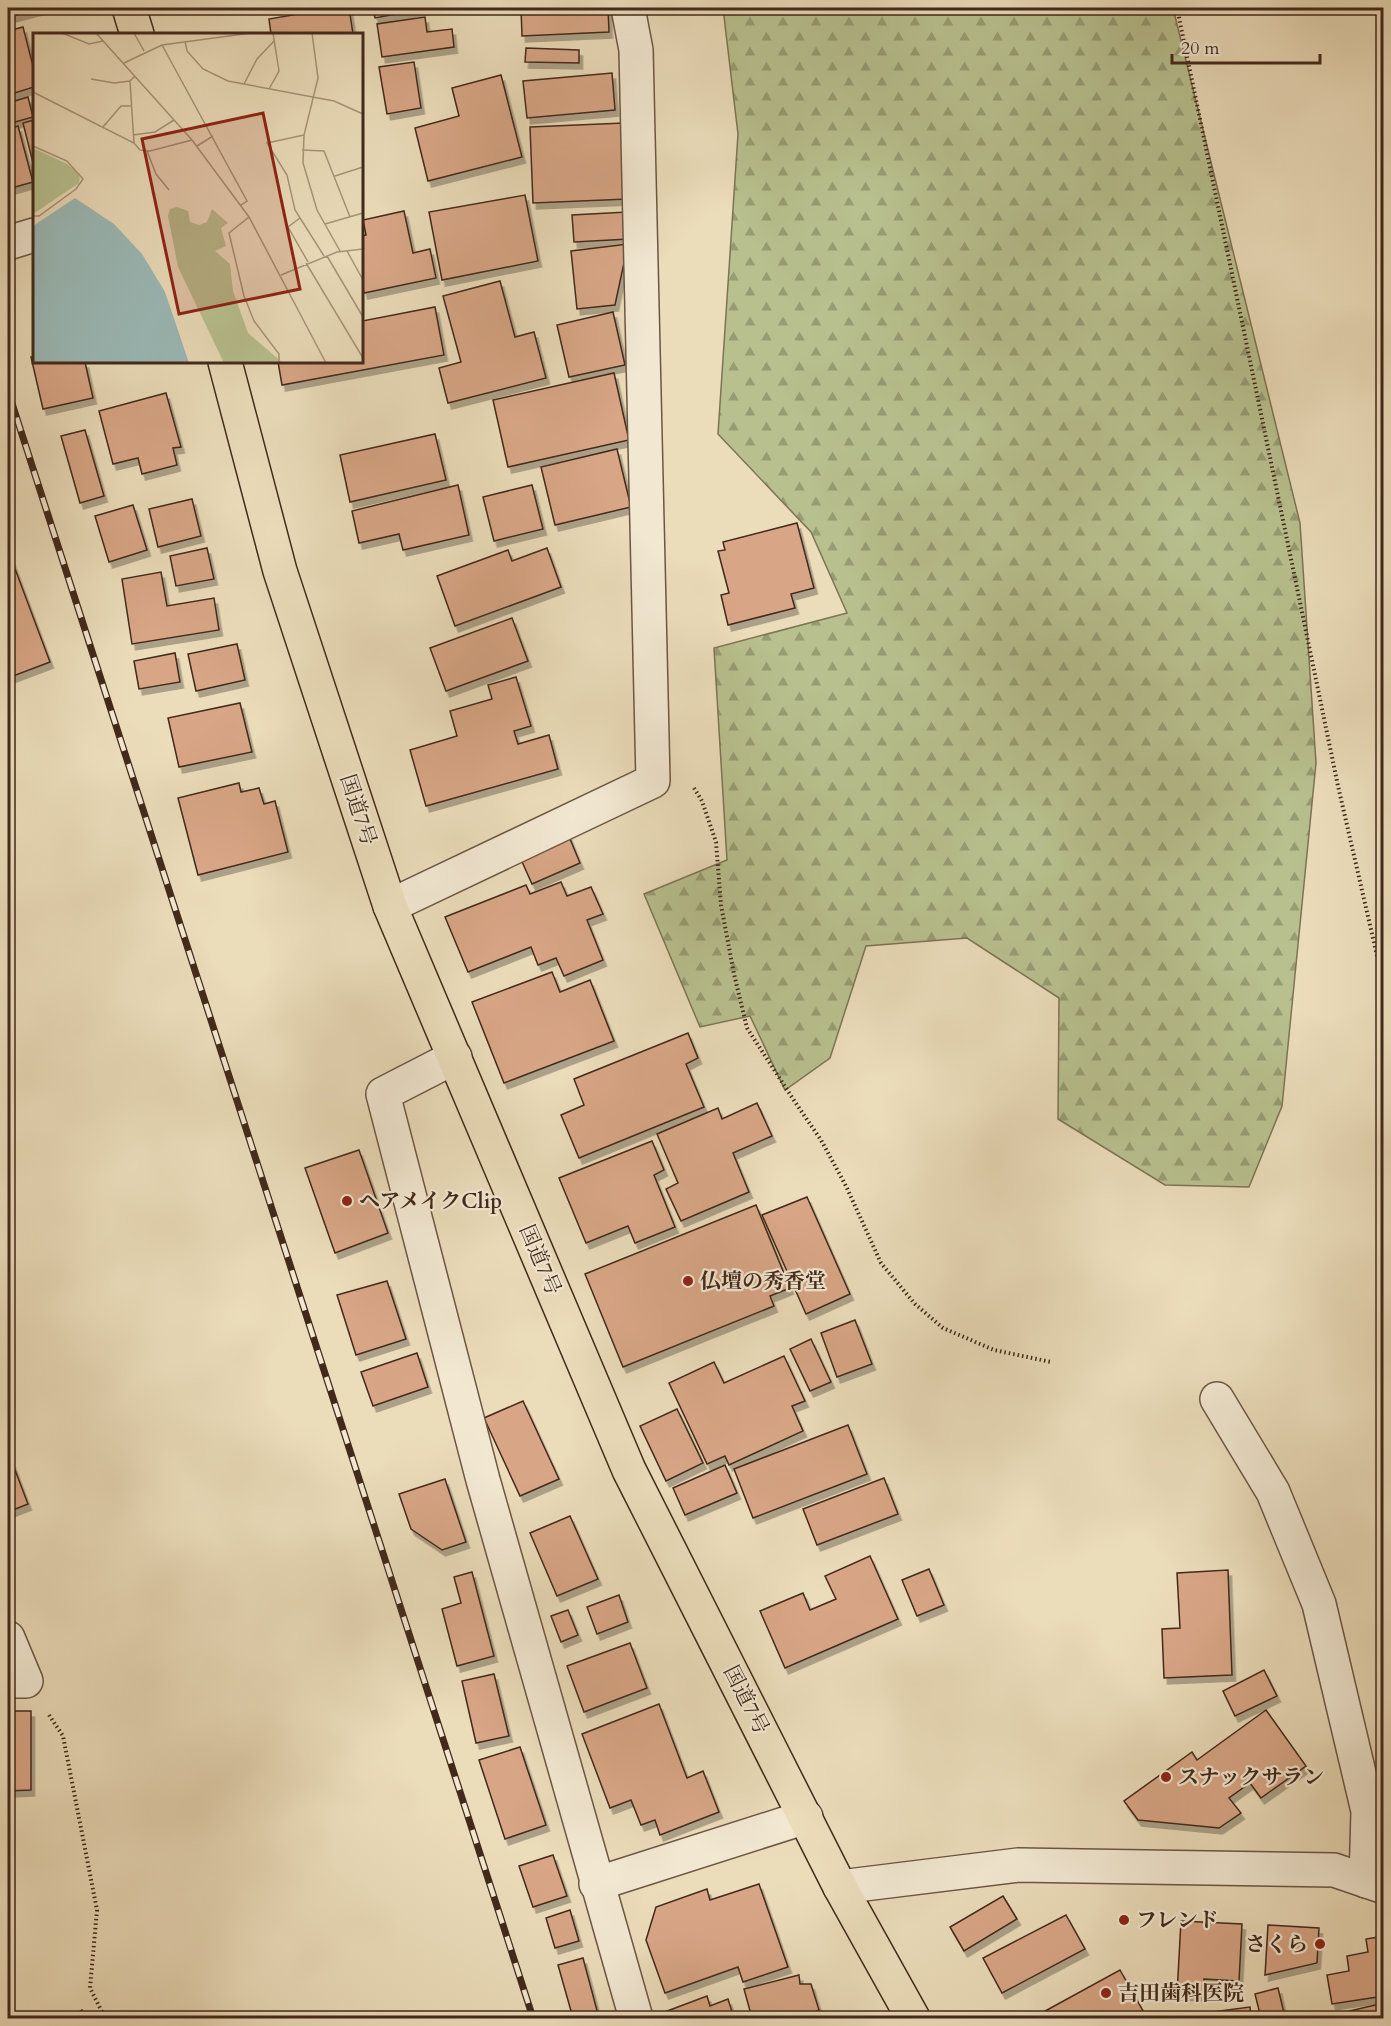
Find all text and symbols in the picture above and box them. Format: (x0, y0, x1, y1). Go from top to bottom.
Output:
scale bar (1172, 27, 1320, 65)
inset map (33, 33, 363, 363)
text: 20 m (1181, 36, 1220, 61)
street label: 国道7号 (333, 770, 383, 850)
place label: ヘアメイクClip (359, 1187, 502, 1216)
marker: ヘアメイクClip (340, 1194, 354, 1208)
street label: 国道7号 (512, 1220, 568, 1300)
place label: 仏壇の秀香堂 (700, 1267, 826, 1296)
marker: 仏壇の秀香堂 (681, 1274, 695, 1288)
street label: 国道7号 (716, 1661, 776, 1739)
place label: スナックサラン (1178, 1763, 1324, 1792)
marker: スナックサラン (1159, 1770, 1173, 1784)
place label: フレンド (1136, 1906, 1219, 1935)
marker: フレンド (1117, 1913, 1131, 1927)
place label: さくら (1245, 1930, 1308, 1959)
marker: さくら (1313, 1937, 1327, 1951)
place label: 吉田歯科医院 (1118, 1979, 1244, 2008)
marker: 吉田歯科医院 (1099, 1986, 1113, 2000)

